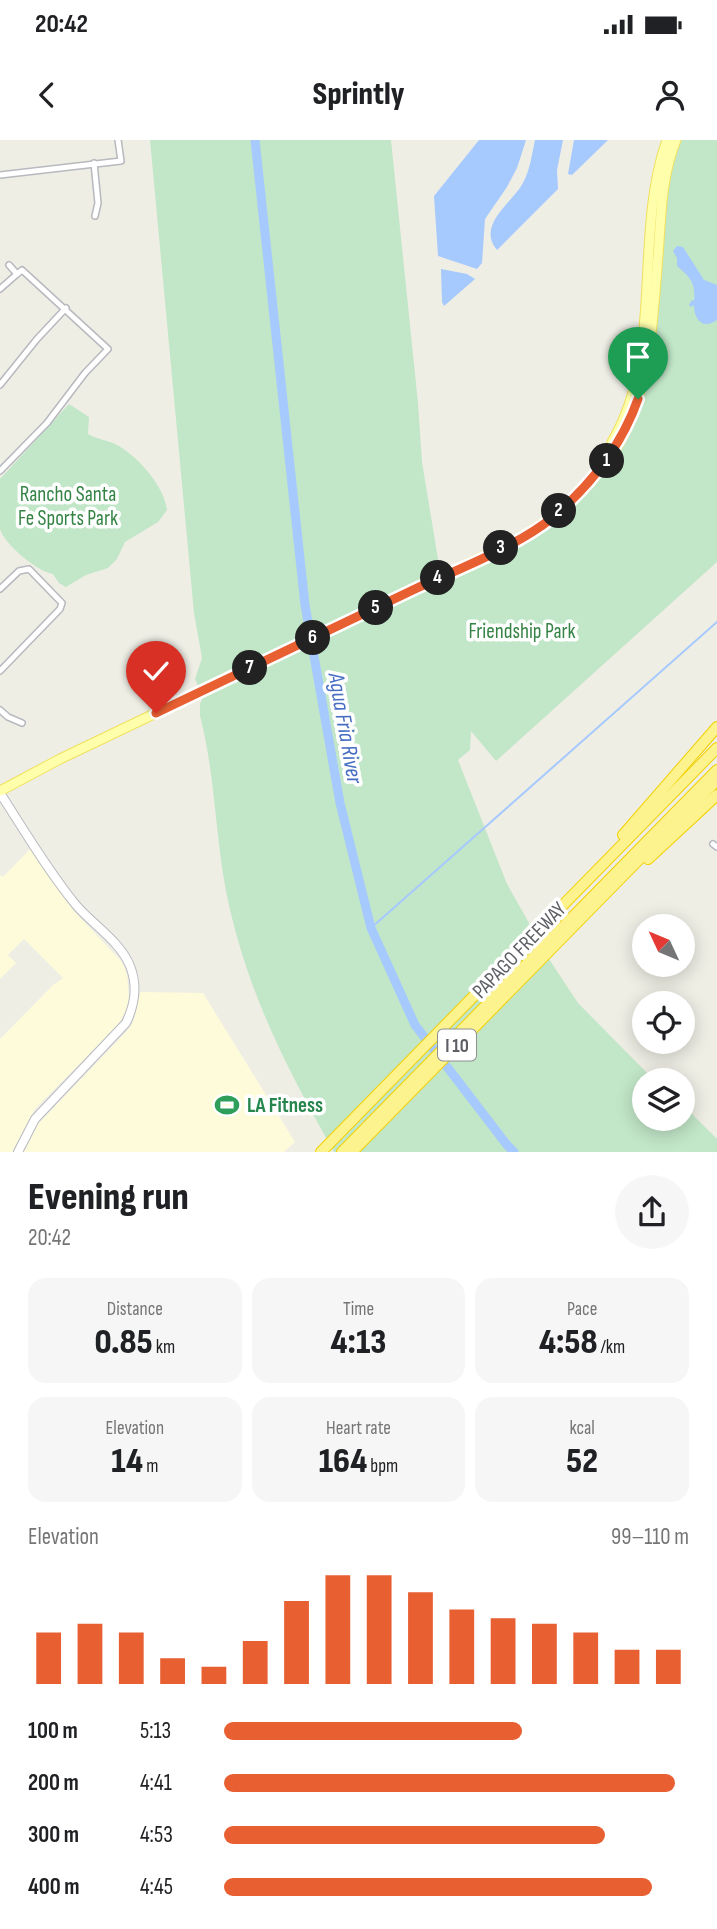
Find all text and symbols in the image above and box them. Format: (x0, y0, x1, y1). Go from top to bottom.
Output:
text: 20:42 (35, 9, 88, 40)
text: Sprintly (312, 75, 405, 114)
icon: back (28, 76, 66, 114)
icon: person (651, 76, 689, 114)
pin (608, 327, 668, 399)
icon: arrive (619, 338, 657, 376)
pin: 1 (590, 444, 624, 478)
text: 1 (603, 449, 610, 472)
park label: Rancho Santa Fe Sports Park (18, 482, 118, 531)
pin: 2 (542, 494, 576, 528)
text: 2 (554, 499, 563, 522)
pin: 3 (484, 530, 518, 566)
text: 3 (496, 536, 505, 559)
pin: 4 (420, 560, 456, 596)
text: 4 (433, 566, 442, 589)
pin: 5 (358, 590, 394, 626)
text: 5 (371, 596, 380, 619)
park label: Friendship Park (468, 619, 576, 644)
pin: 6 (296, 620, 330, 656)
text: 6 (308, 626, 317, 649)
pin (126, 641, 186, 713)
pin: 7 (232, 650, 268, 686)
icon: check (137, 652, 175, 690)
text: 7 (245, 656, 254, 679)
water label: Agua Fria River (321, 670, 369, 787)
street label: PAPAGO FREEWAY (467, 897, 572, 1004)
north arrow (632, 914, 695, 976)
map controls (632, 914, 695, 1131)
button: locate (632, 991, 695, 1054)
road number: I 10 (438, 1030, 476, 1060)
button: layers (632, 1068, 695, 1131)
sports icon: LA Fitness (213, 1091, 241, 1119)
place label: LA Fitness (247, 1093, 323, 1118)
text: Evening run (28, 1175, 189, 1220)
button: share (615, 1175, 689, 1249)
text: 20:42 (28, 1224, 71, 1252)
text: Distance (107, 1298, 163, 1321)
text: Time (343, 1298, 374, 1321)
text: Pace (567, 1298, 597, 1321)
text: 0.85 (95, 1321, 153, 1364)
text: 4:13 (331, 1321, 386, 1364)
text: 4:58 (539, 1321, 598, 1364)
text: km (153, 1336, 175, 1359)
text: /km (598, 1336, 625, 1359)
text: Elevation (106, 1417, 164, 1440)
text: Heart rate (326, 1417, 391, 1440)
text: kcal (570, 1417, 595, 1440)
text: 14 (111, 1440, 143, 1483)
text: 164 (319, 1440, 367, 1483)
text: 52 (566, 1440, 598, 1483)
text: m (143, 1455, 158, 1478)
text: bpm (367, 1455, 398, 1478)
text: Elevation (28, 1523, 99, 1551)
text: 99–110 m (611, 1523, 689, 1551)
text: 100 m (28, 1717, 78, 1745)
text: 5:13 (140, 1717, 171, 1745)
text: 200 m (28, 1769, 79, 1797)
text: 4:41 (140, 1769, 172, 1797)
text: 300 m (28, 1821, 79, 1849)
text: 4:53 (140, 1821, 173, 1849)
text: 400 m (28, 1873, 79, 1901)
text: 4:45 (140, 1873, 173, 1901)

